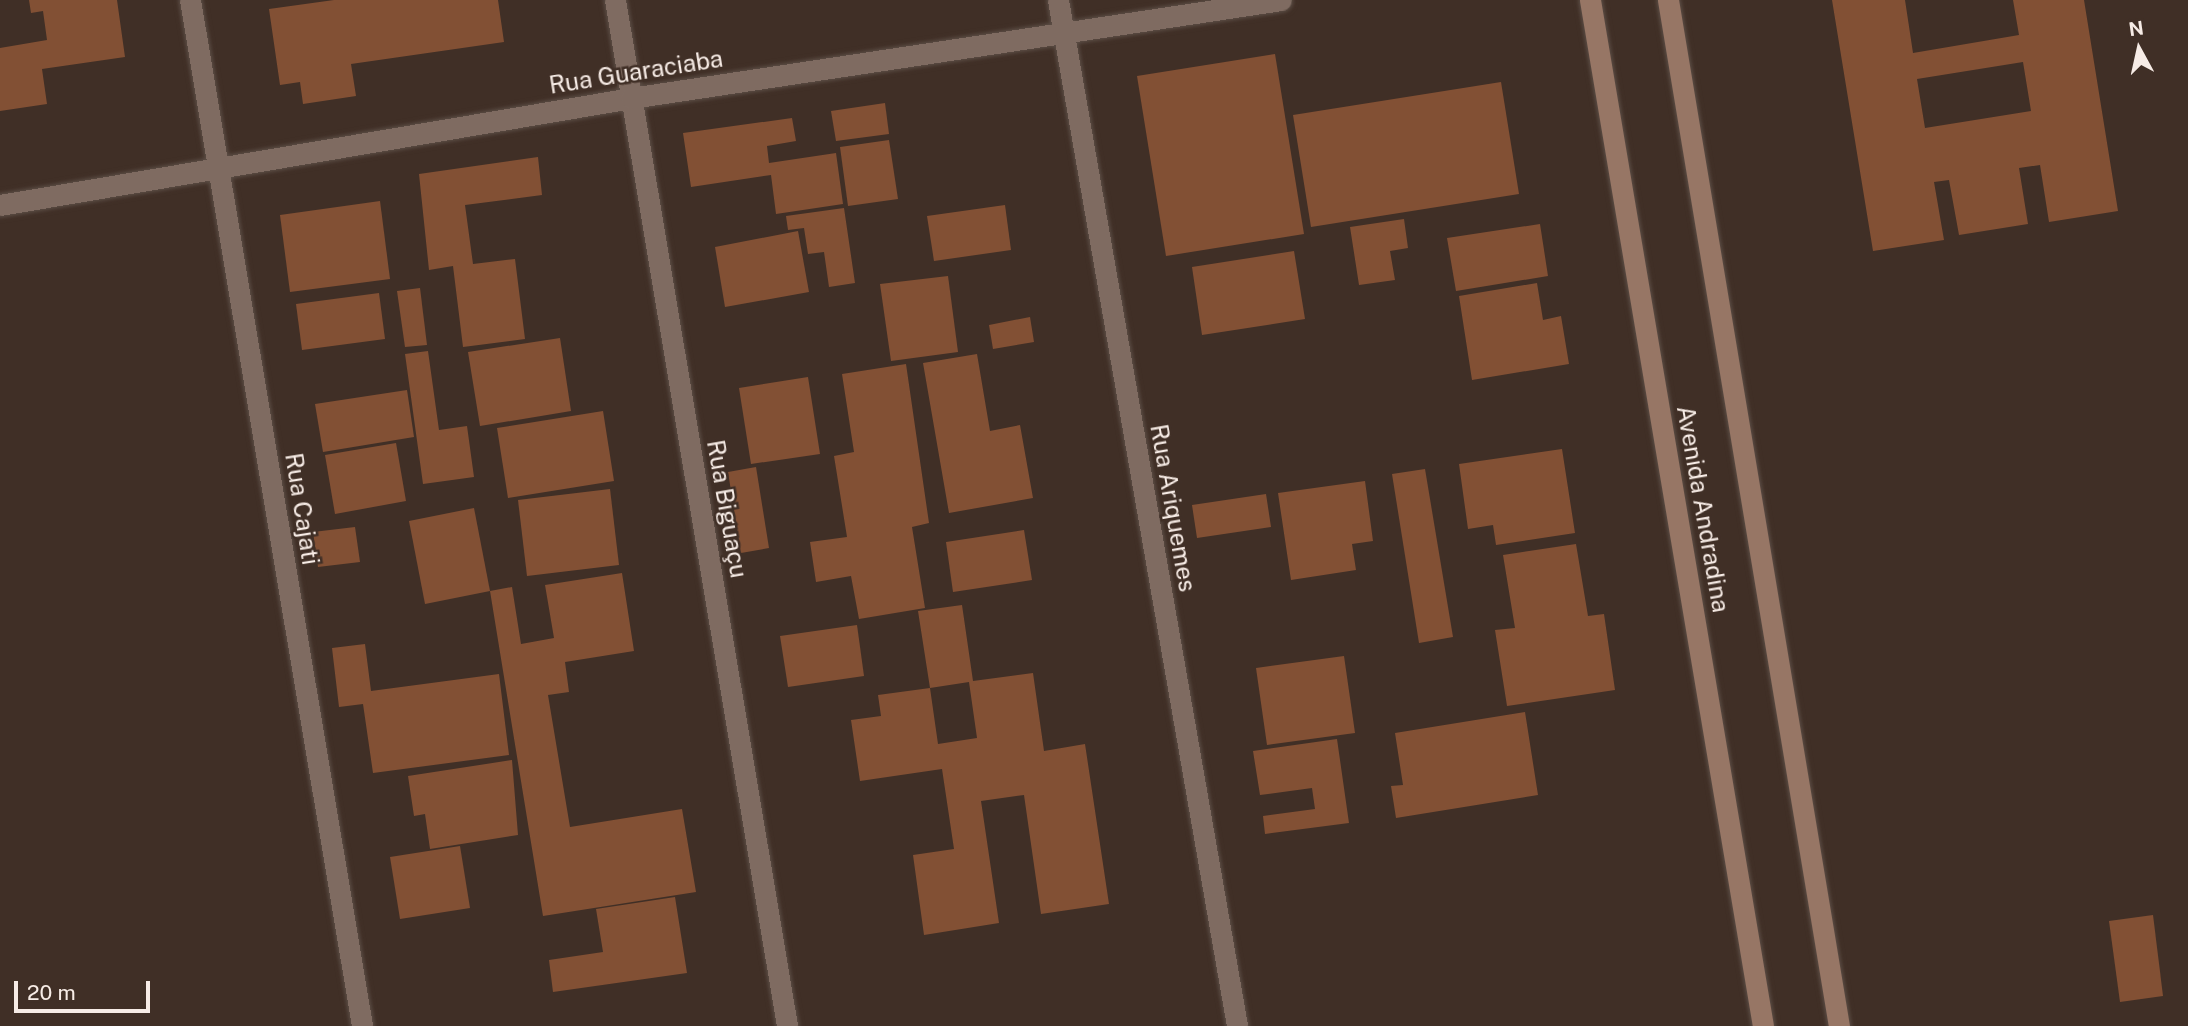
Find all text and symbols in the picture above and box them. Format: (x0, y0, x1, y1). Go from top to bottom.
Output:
north arrow (2104, 14, 2174, 84)
text: N (2127, 16, 2145, 40)
street label: Rua Guaraciaba (547, 44, 725, 100)
street label: Avenida Andradina (1671, 403, 1735, 615)
street label: Rua Ariquemes (1144, 422, 1202, 594)
street label: Rua Biguaçu (701, 438, 753, 580)
street label: Rua Cajati (279, 451, 325, 567)
scale bar (18, 967, 154, 1011)
text: 20 m (27, 980, 76, 1005)

